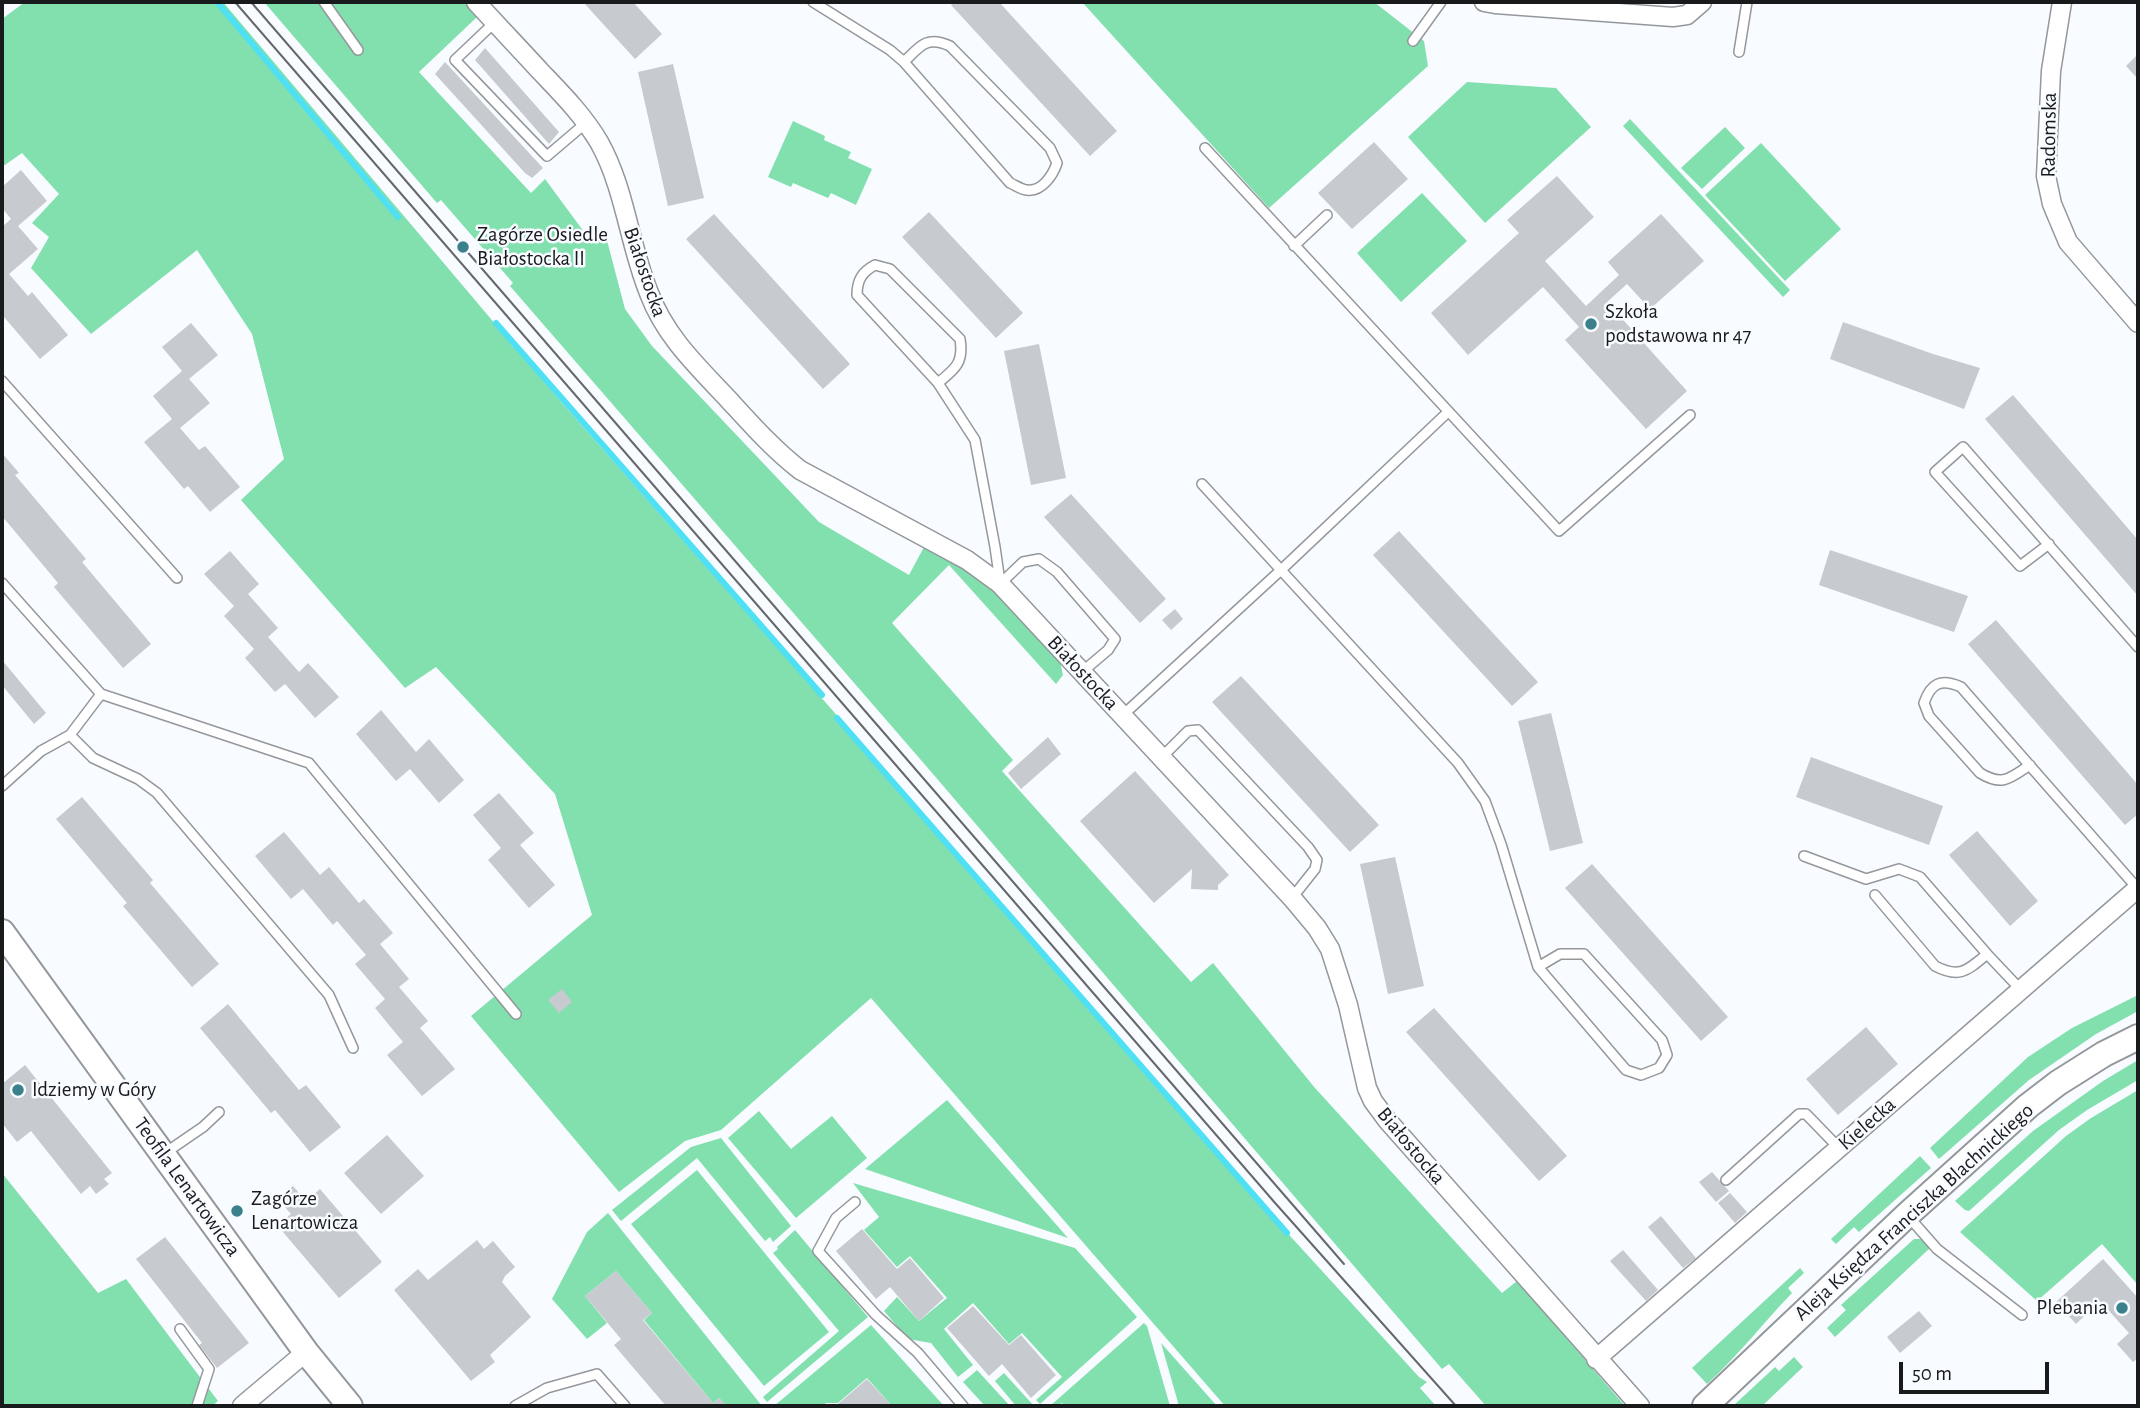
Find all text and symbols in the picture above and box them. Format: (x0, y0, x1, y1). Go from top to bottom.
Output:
street label: Radomska (2036, 92, 2062, 178)
place label: Zagórze Osiedle Białostocka II (477, 222, 608, 272)
street label: Białostocka (618, 224, 672, 320)
marker: Zagórze Osiedle Białostocka II (455, 239, 471, 255)
place label: Szkoła podstawowa nr 47 (1605, 299, 1751, 349)
marker: Szkoła podstawowa nr 47 (1583, 316, 1599, 332)
street label: Białostocka (1042, 630, 1124, 716)
place label: Idziemy w Góry (32, 1077, 156, 1103)
marker: Idziemy w Góry (10, 1082, 26, 1098)
street label: Kielecka (1833, 1092, 1901, 1156)
street label: Aleja Księdza Franciszka Blachnickiego (1789, 1098, 2039, 1326)
street label: Białostocka (1371, 1102, 1451, 1190)
street label: Teofila Lenartowicza (128, 1113, 246, 1261)
place label: Zagórze Lenartowicza (251, 1186, 358, 1236)
marker: Zagórze Lenartowicza (229, 1203, 245, 1219)
place label: Plebania (2036, 1295, 2108, 1321)
marker: Plebania (2114, 1300, 2130, 1316)
scale bar (1902, 1348, 2052, 1392)
text: 50 m (1912, 1363, 1952, 1384)

